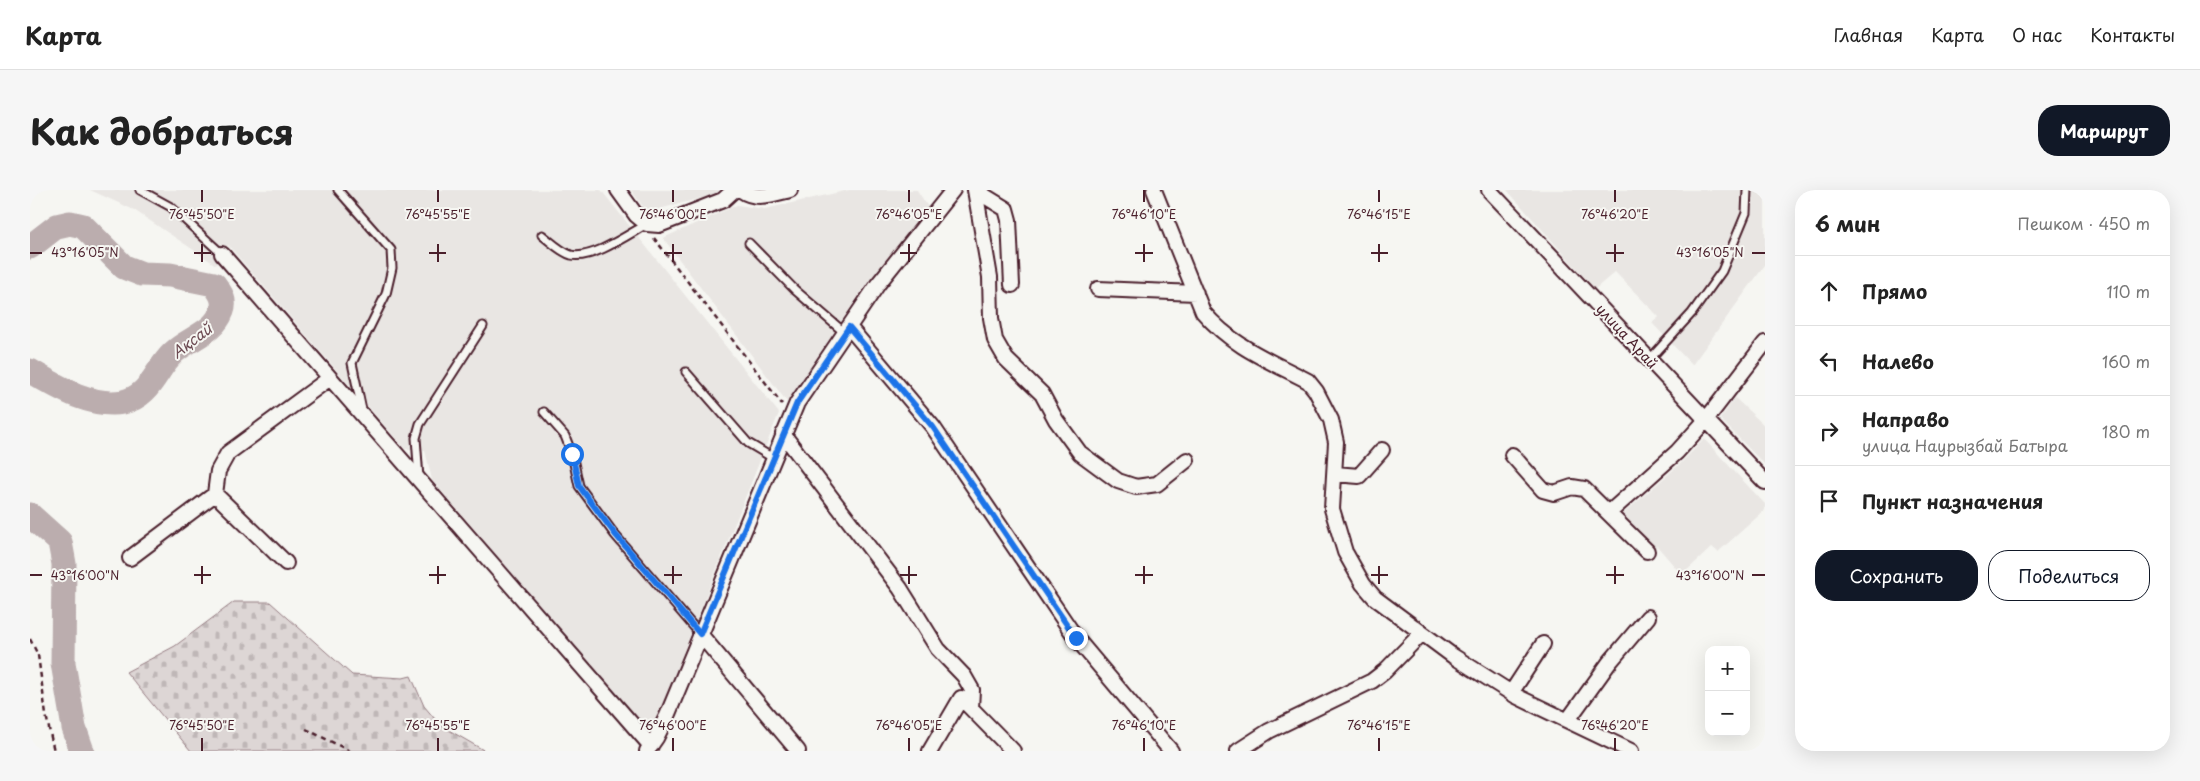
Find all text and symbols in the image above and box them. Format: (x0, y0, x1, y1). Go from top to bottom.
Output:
text: Карта (25, 17, 102, 53)
text: Главная (1834, 21, 1903, 48)
text: Карта (1931, 21, 1984, 48)
text: О нас (2012, 21, 2062, 48)
text: Контакты (2090, 21, 2175, 48)
text: Как добраться (30, 104, 294, 157)
button: Маршрут (2038, 105, 2170, 156)
text: 76°45'50"E (169, 205, 235, 223)
text: 76°45'55"E (406, 205, 470, 223)
text: 76°46'00"E (639, 205, 707, 223)
text: 76°46'05"E (876, 205, 942, 223)
text: 76°46'10"E (1112, 205, 1176, 223)
text: 76°46'15"E (1347, 205, 1411, 223)
text: 76°46'20"E (1581, 205, 1649, 223)
text: 6 мин (1815, 207, 1881, 239)
text: Пешком · 450 m (2018, 211, 2150, 235)
text: 43°16'05"N (51, 243, 119, 261)
text: 43°16'05"N (1676, 243, 1744, 261)
icon: ahead (1815, 277, 1843, 305)
text: Прямо (1862, 277, 1927, 305)
text: 110 m (2107, 279, 2150, 303)
street label: улица Арай (1591, 299, 1663, 373)
water label: Ақсай (166, 316, 218, 363)
icon: left (1815, 347, 1843, 375)
text: Налево (1862, 347, 1934, 375)
text: 160 m (2102, 349, 2150, 373)
text: Направо (1862, 405, 1949, 433)
icon: right (1815, 417, 1843, 445)
text: 180 m (2102, 419, 2150, 443)
text: улица Наурызбай Батыра (1862, 433, 2068, 457)
route start (561, 443, 584, 466)
icon: arrive (1815, 487, 1843, 515)
text: Пункт назначения (1862, 487, 2043, 515)
button: Сохранить (1815, 550, 1978, 601)
button: Поделиться (1988, 550, 2150, 601)
text: 43°16'00"N (51, 566, 119, 584)
text: 43°16'00"N (1676, 566, 1744, 584)
route end (1065, 627, 1088, 650)
map controls (1705, 646, 1750, 736)
button: + (1705, 646, 1750, 691)
button: − (1705, 691, 1750, 736)
text: 76°45'50"E (169, 716, 235, 734)
text: 76°45'55"E (406, 716, 470, 734)
text: 76°46'00"E (639, 716, 707, 734)
text: 76°46'05"E (876, 716, 942, 734)
text: 76°46'10"E (1112, 716, 1176, 734)
text: 76°46'15"E (1347, 716, 1411, 734)
text: 76°46'20"E (1581, 716, 1649, 734)

